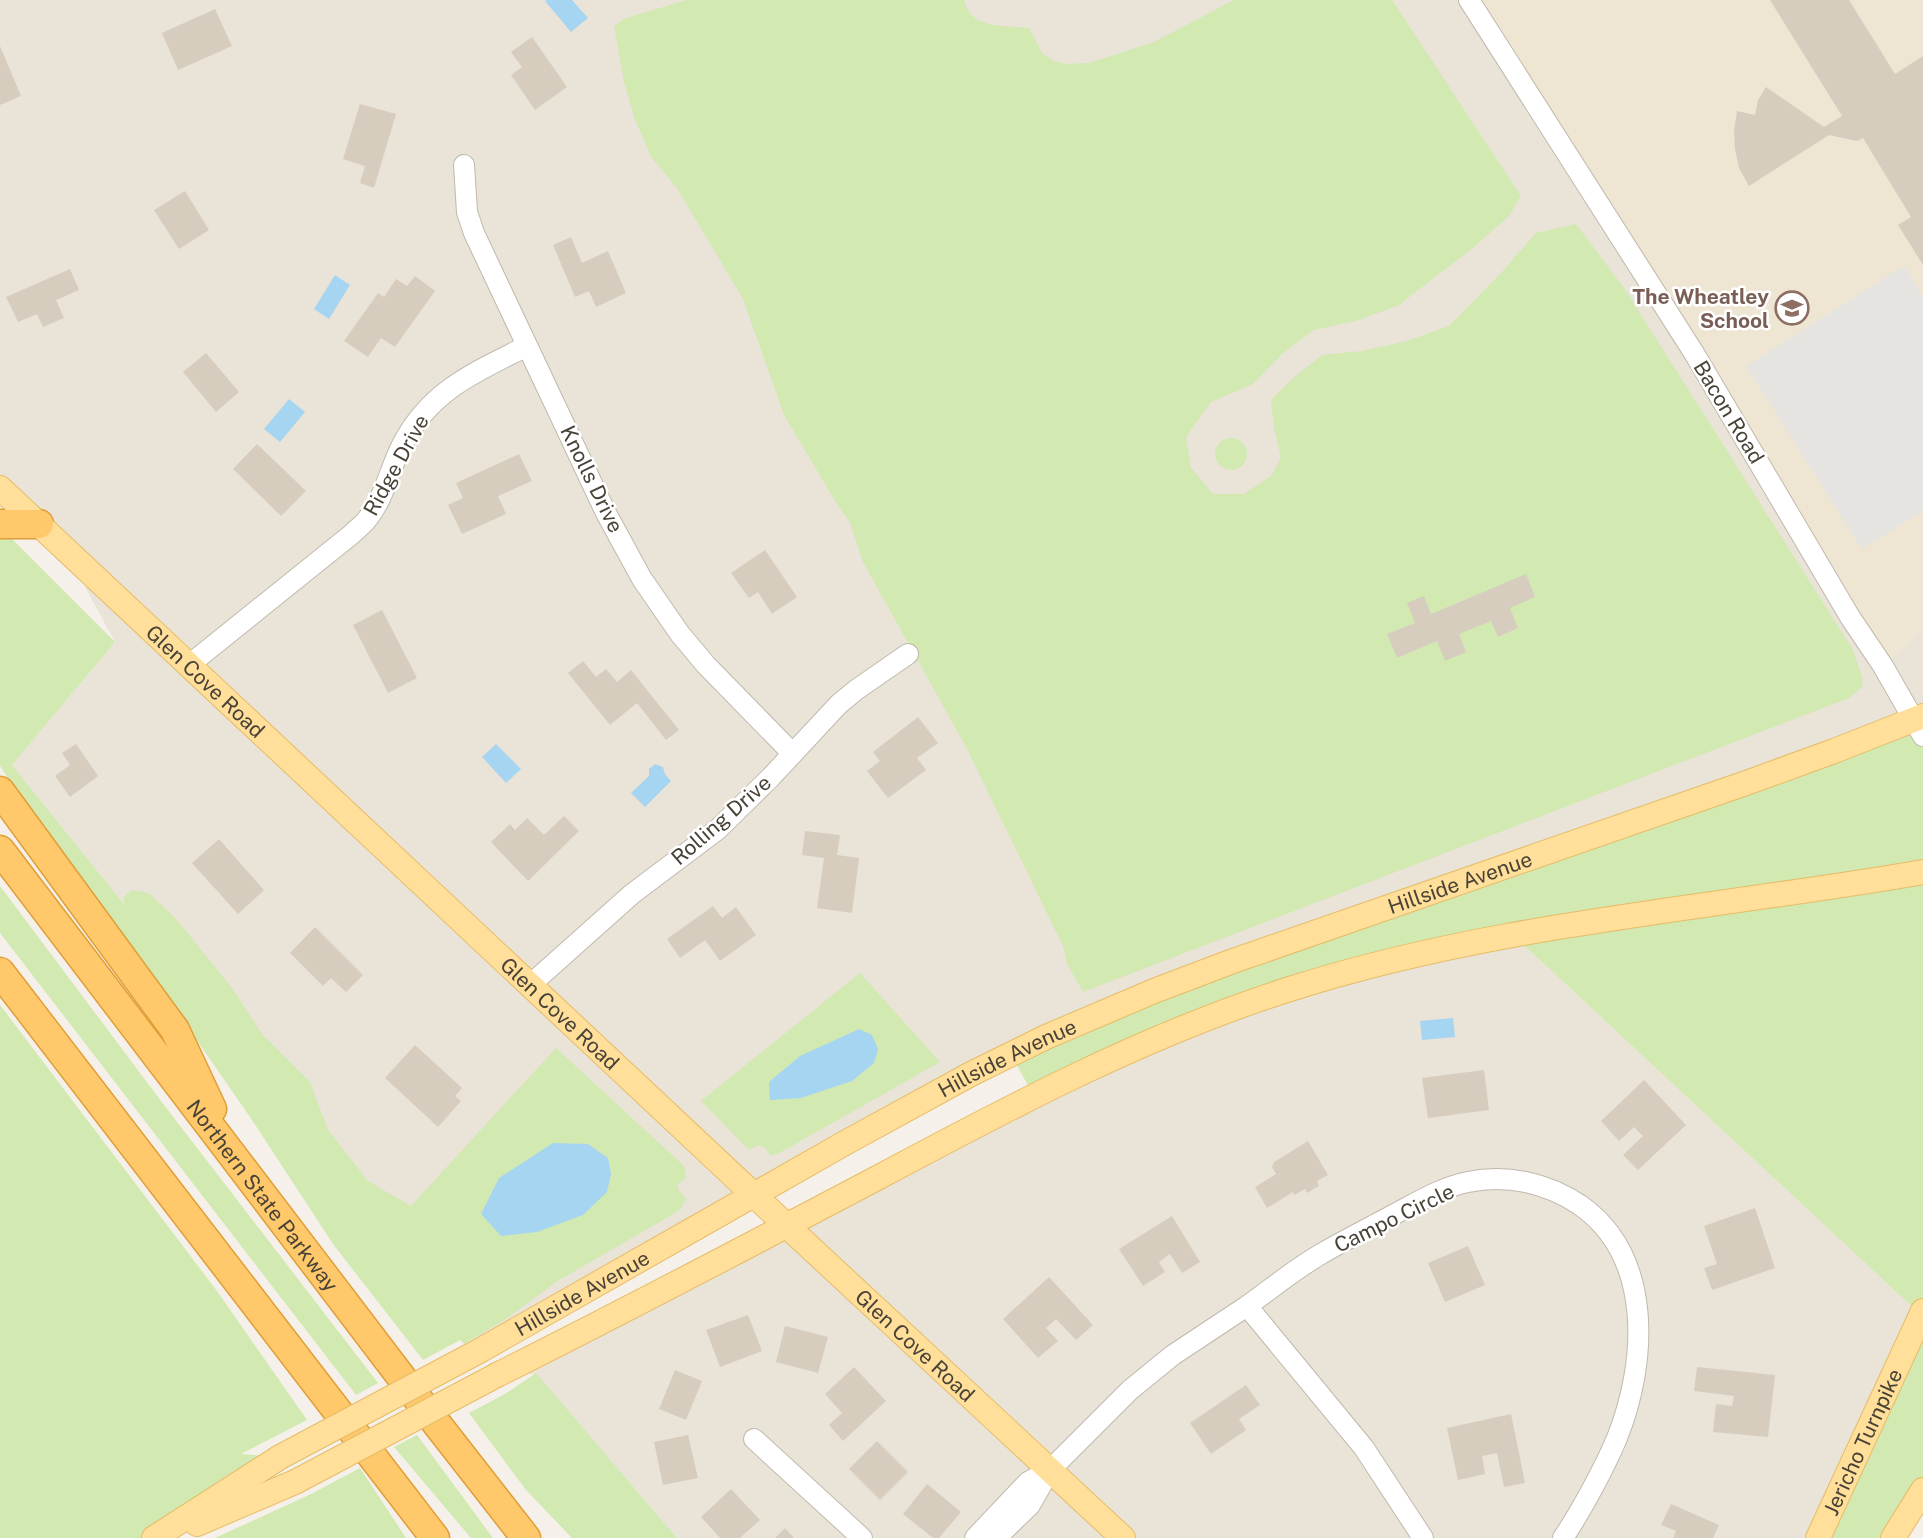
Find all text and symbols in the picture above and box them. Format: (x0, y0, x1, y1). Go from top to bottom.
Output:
place label: The Wheatley School (1632, 284, 1769, 333)
school or university icon: The Wheatley School (1774, 290, 1810, 326)
street label: Bacon Road (1688, 356, 1770, 468)
street label: Ridge Drive (358, 410, 434, 520)
street label: Knolls Drive (555, 421, 629, 537)
street label: Glen Cove Road (141, 619, 270, 743)
street label: Rolling Drive (666, 770, 776, 870)
street label: Hillside Avenue (1384, 846, 1535, 919)
street label: Glen Cove Road (496, 952, 625, 1075)
street label: Hillside Avenue (934, 1013, 1080, 1102)
street label: Northern State Parkway (182, 1094, 344, 1296)
street label: Campo Circle (1330, 1178, 1458, 1258)
street label: Hillside Avenue (510, 1244, 654, 1341)
street label: Glen Cove Road (851, 1284, 980, 1407)
street label: Jericho Turnpike (1818, 1364, 1907, 1519)

